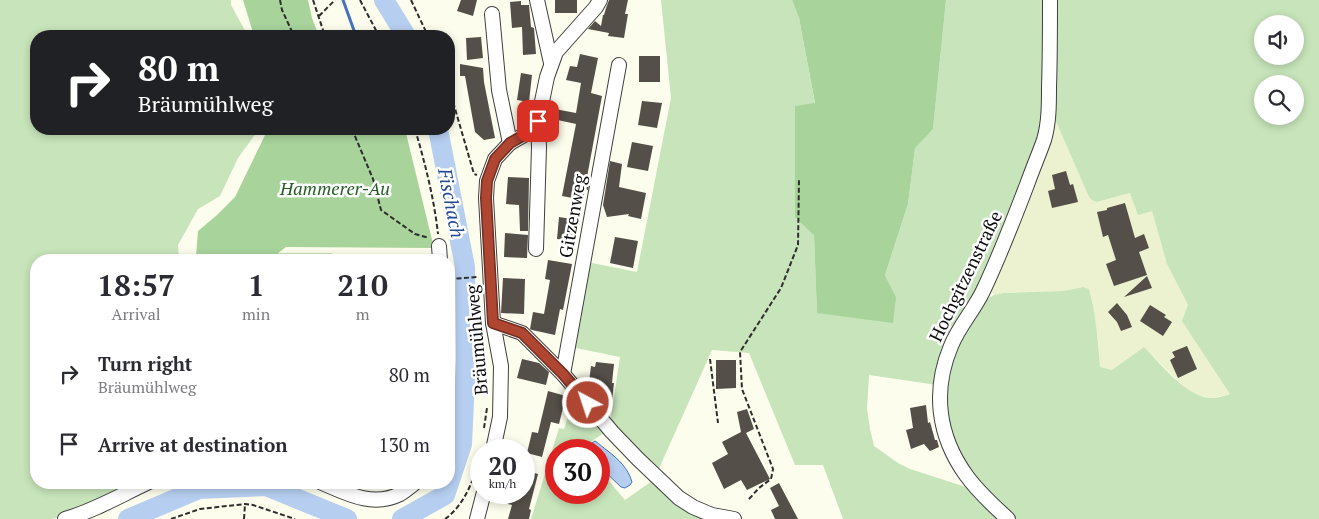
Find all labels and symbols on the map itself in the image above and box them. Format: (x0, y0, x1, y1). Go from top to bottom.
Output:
pin (517, 100, 559, 142)
water label: Fischach (433, 165, 471, 240)
street label: Gitzenweg (553, 172, 591, 260)
park label: Hammerer-Au (279, 176, 390, 200)
street label: Hochgitzenstraße (923, 207, 1007, 345)
street label: Bräumühlweg (459, 283, 493, 396)
position arrow (561, 376, 613, 428)
speed limit sign: 30 (545, 439, 610, 504)

